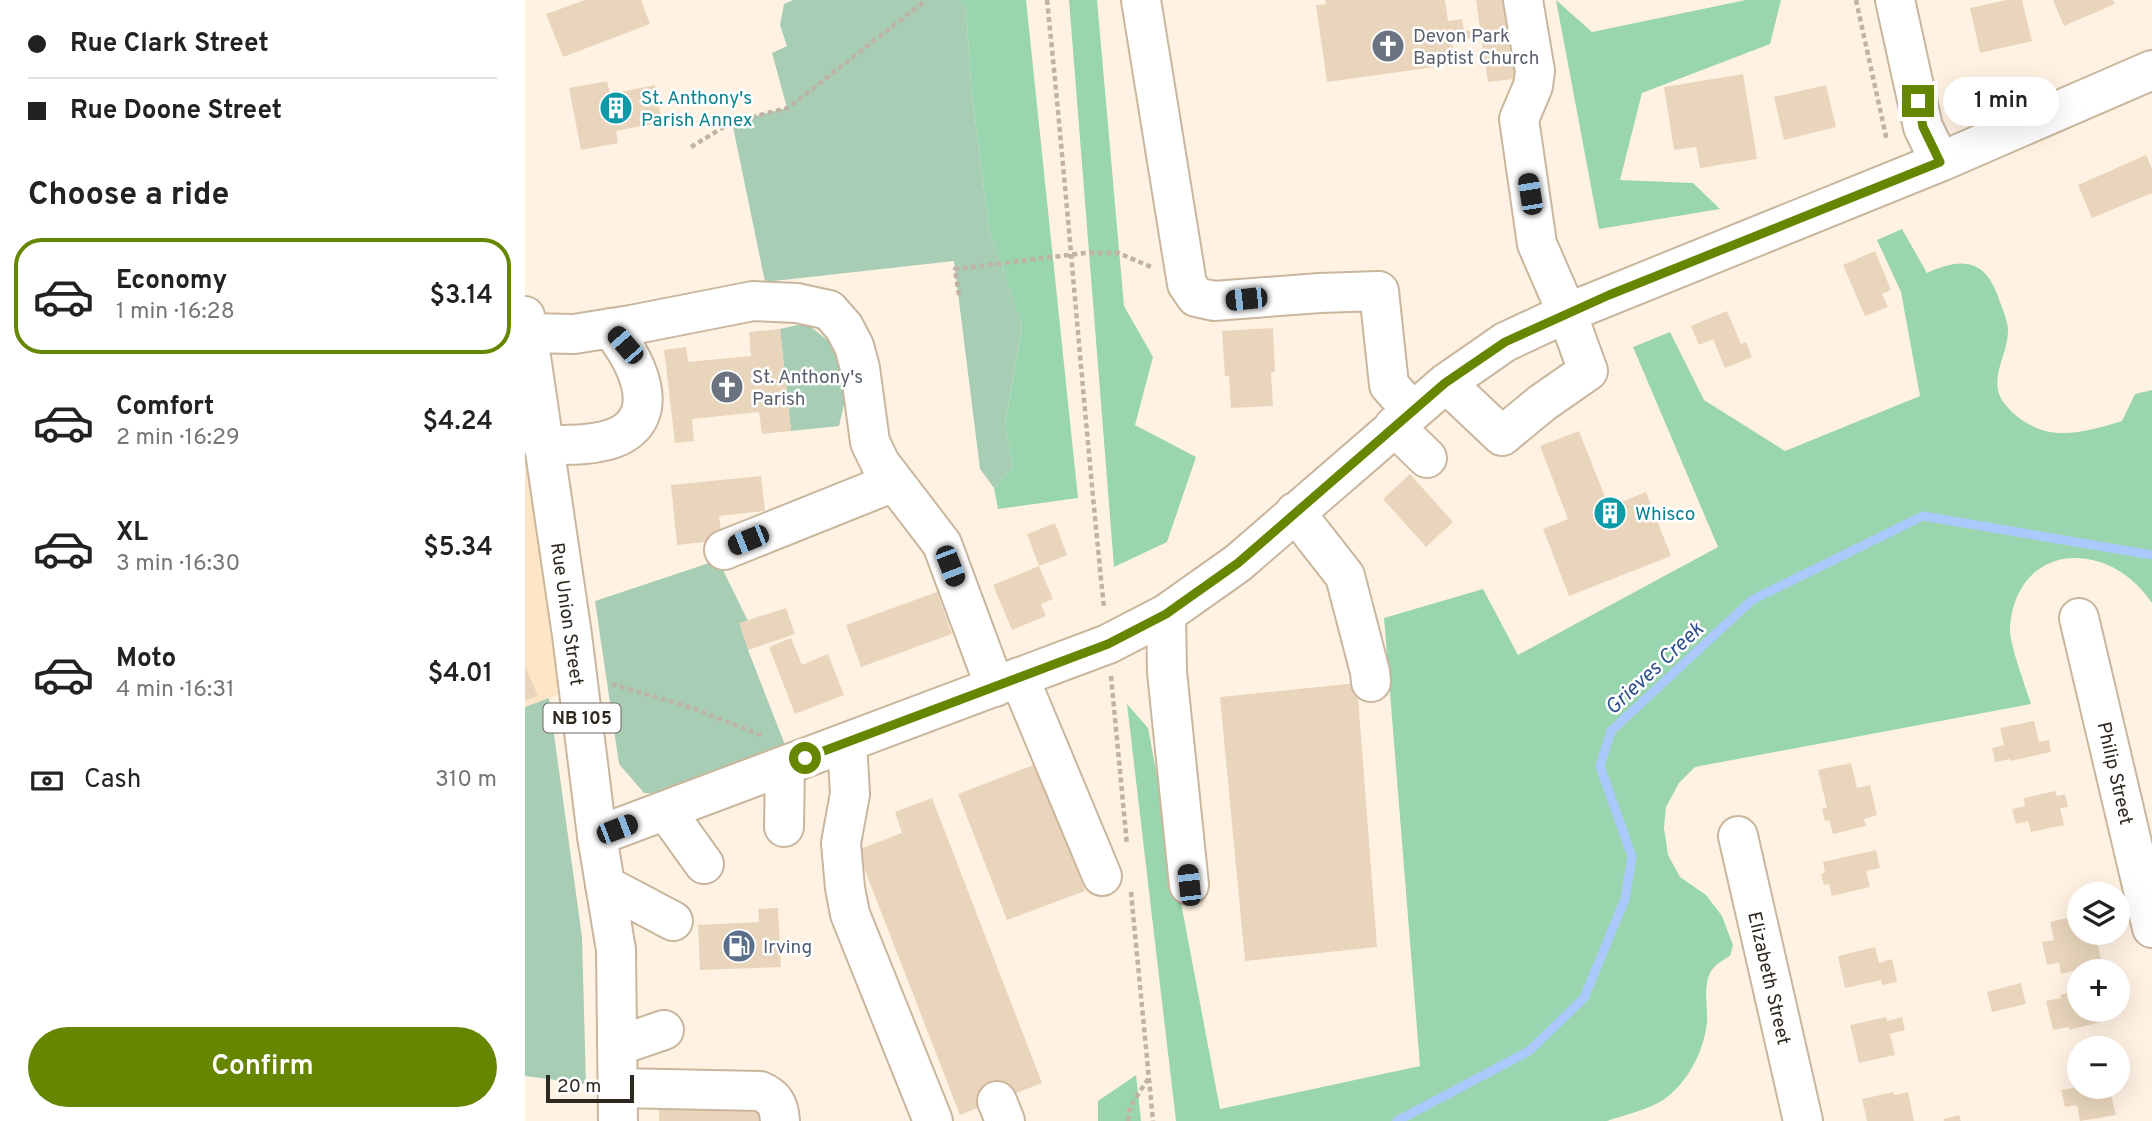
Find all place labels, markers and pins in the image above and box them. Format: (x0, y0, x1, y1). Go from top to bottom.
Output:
place label: Devon Park Baptist Church (1413, 25, 1539, 71)
church icon: Devon Park Baptist Church (1369, 27, 1407, 65)
place label: St. Anthony's Parish Annex (641, 87, 753, 133)
building icon: St. Anthony's Parish Annex (597, 89, 635, 127)
place label: St. Anthony's Parish (752, 366, 863, 412)
church icon: St. Anthony's Parish (708, 368, 746, 406)
building icon: Whisco (1591, 494, 1629, 532)
place label: Whisco (1635, 503, 1695, 527)
fuel station icon: Irving (720, 927, 758, 965)
place label: Irving (763, 936, 812, 960)

